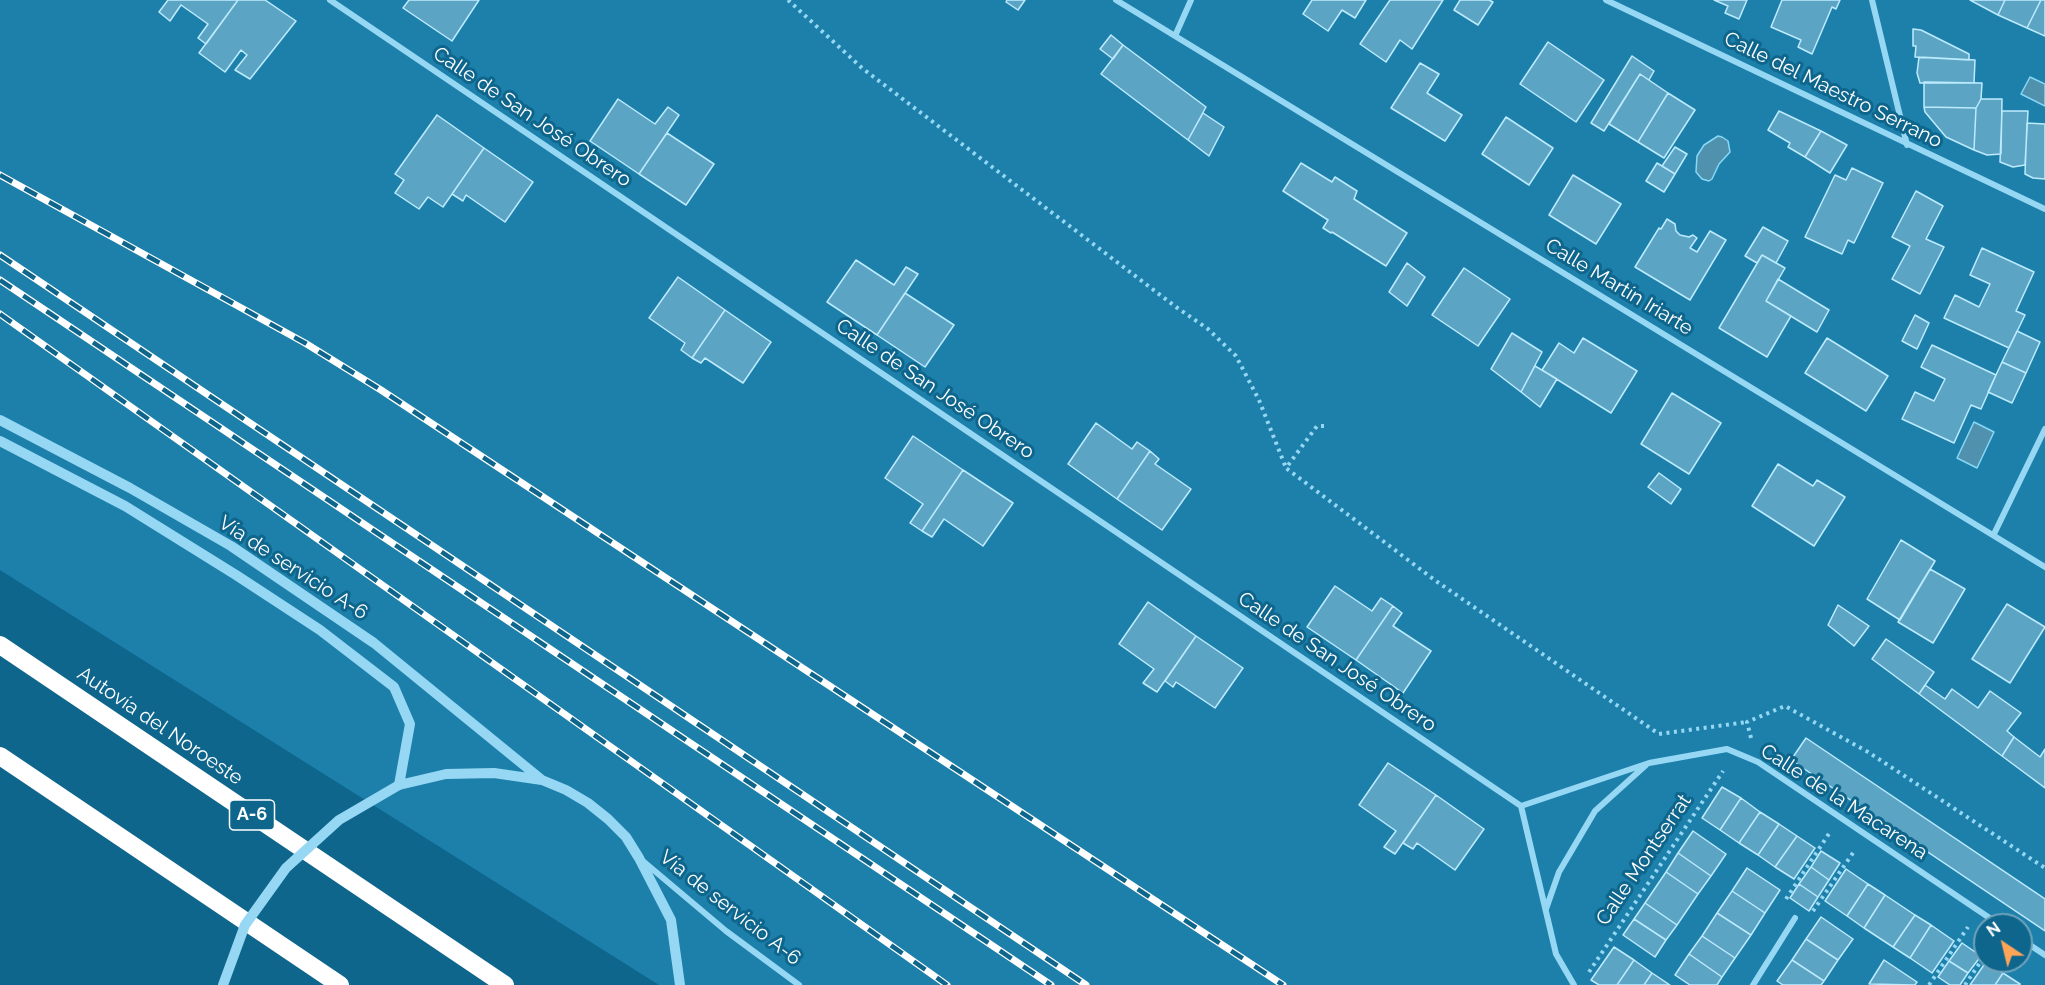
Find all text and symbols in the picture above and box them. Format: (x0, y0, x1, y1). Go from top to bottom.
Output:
street label: Calle del Maestro Serrano (1720, 27, 1946, 153)
street label: Calle de San José Obrero (428, 42, 636, 192)
street label: Calle Martín Iriarte (1541, 233, 1697, 341)
street label: Calle de San José Obrero (831, 314, 1039, 464)
street label: Vía de servicio A-6 (214, 511, 372, 625)
street label: Calle de San José Obrero (1233, 587, 1441, 737)
street label: Autovía del Noroeste (73, 662, 247, 790)
street label: Calle de la Macarena (1756, 739, 1932, 865)
street label: Calle Montserrat (1591, 790, 1697, 930)
road number: A-6 (230, 800, 274, 830)
street label: Vía de servicio A-6 (654, 845, 806, 971)
north arrow (1973, 913, 2033, 973)
text: N (1983, 918, 2004, 941)

